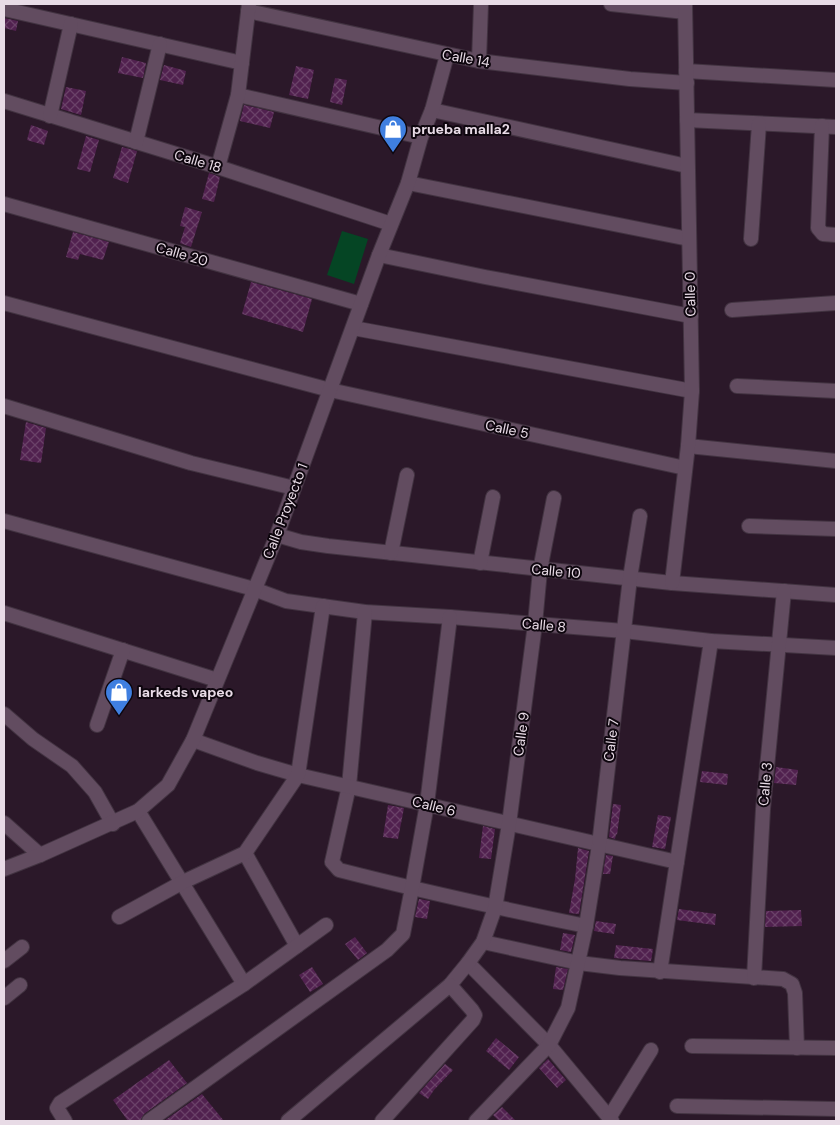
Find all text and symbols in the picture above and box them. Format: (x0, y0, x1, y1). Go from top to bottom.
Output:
street label: Calle 14 (441, 45, 492, 71)
shop icon: prueba malla2 (378, 114, 408, 153)
place label: prueba malla2 (412, 120, 510, 138)
street label: Calle 18 (172, 145, 224, 177)
street label: Calle 20 (154, 238, 210, 270)
street label: Calle 0 (681, 271, 699, 317)
street label: Calle 5 (484, 416, 530, 442)
street label: Calle Proyecto 1 (259, 461, 311, 561)
street label: Calle 10 (531, 560, 581, 582)
street label: Calle 8 (521, 614, 567, 636)
shop icon: larkeds vapeo (104, 677, 134, 716)
place label: larkeds vapeo (138, 683, 233, 701)
street label: Calle 9 (509, 711, 533, 757)
street label: Calle 7 (599, 718, 623, 762)
street label: Calle 3 (754, 761, 776, 807)
street label: Calle 6 (410, 792, 458, 820)

